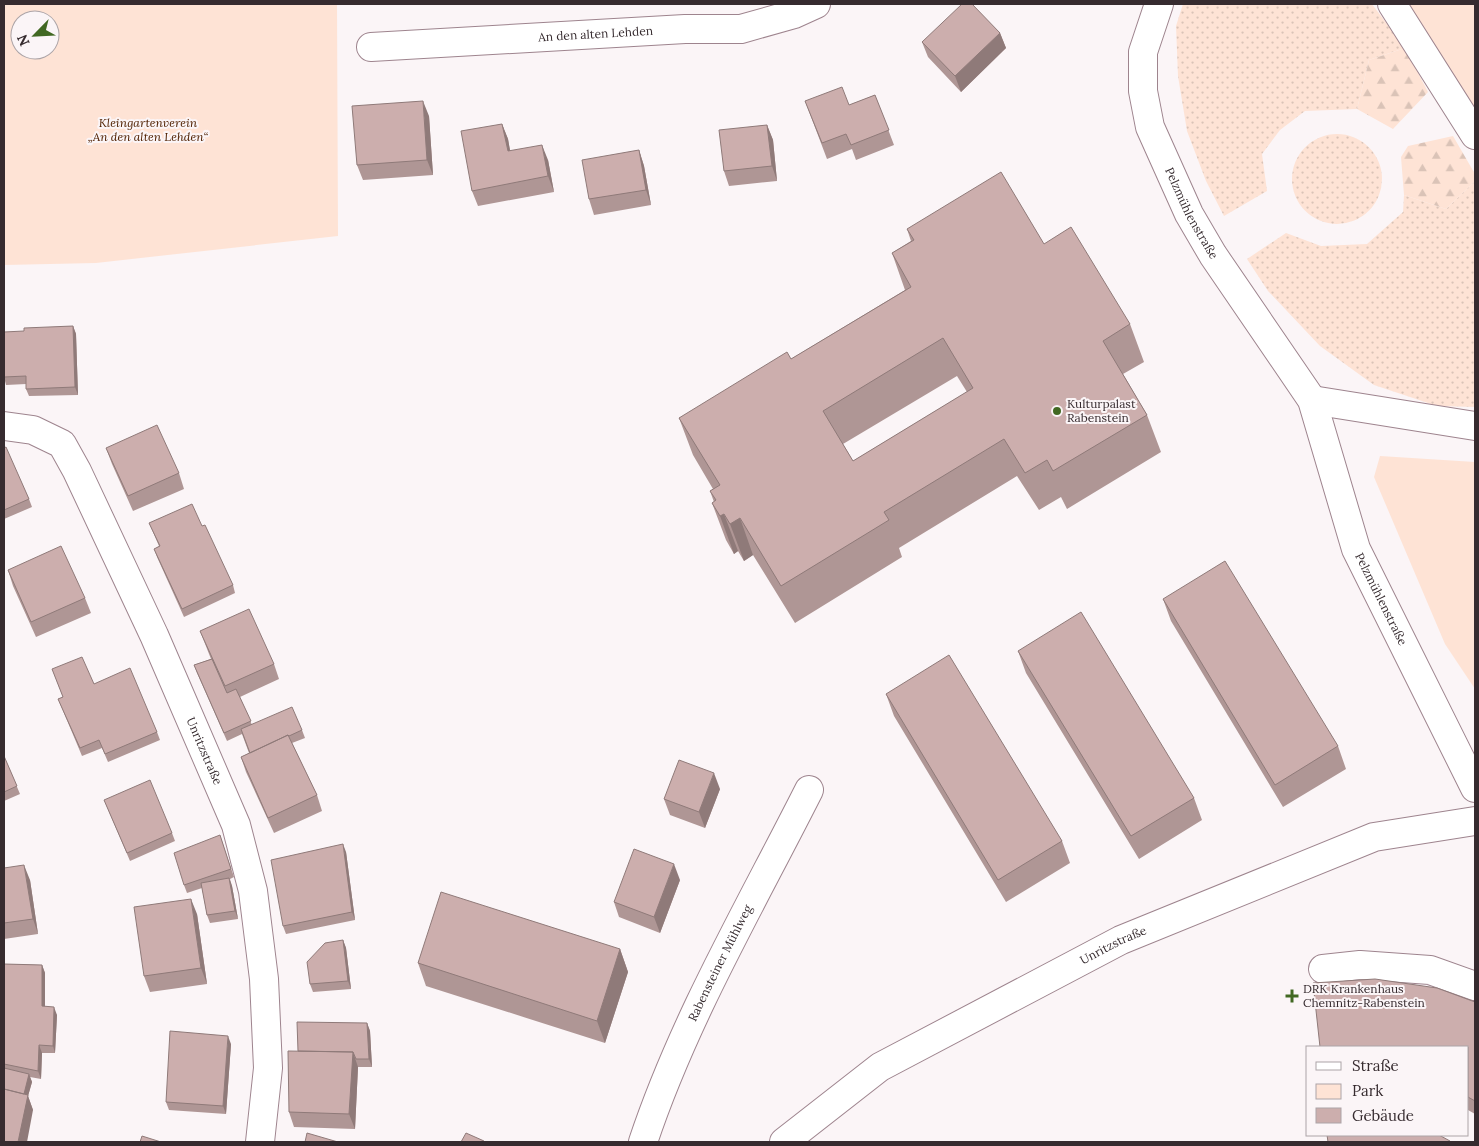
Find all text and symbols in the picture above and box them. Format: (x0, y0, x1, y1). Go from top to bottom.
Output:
north arrow (10, 10, 60, 60)
street label: An den alten Lehden (537, 23, 653, 44)
text: N (13, 32, 34, 49)
park label: Kleingartenverein „An den alten Lehden“ (88, 115, 209, 144)
street label: Pelzmühlenstraße (1162, 165, 1222, 262)
place label: Kulturpalast Rabenstein (1067, 396, 1136, 425)
marker: Kulturpalast Rabenstein (1051, 405, 1063, 417)
street label: Pelzmühlenstraße (1352, 550, 1411, 648)
street label: Unritzstraße (183, 715, 226, 787)
street label: Rabensteiner Mühlweg (685, 902, 755, 1024)
street label: Unritzstraße (1077, 922, 1149, 967)
place label: DRK Krankenhaus Chemnitz-Rabenstein (1303, 981, 1425, 1010)
marker: DRK Krankenhaus Chemnitz-Rabenstein (1285, 989, 1299, 1003)
legend (1306, 1046, 1469, 1136)
text: Straße (1352, 1056, 1399, 1075)
text: Park (1352, 1081, 1383, 1100)
text: Gebäude (1352, 1106, 1414, 1125)

